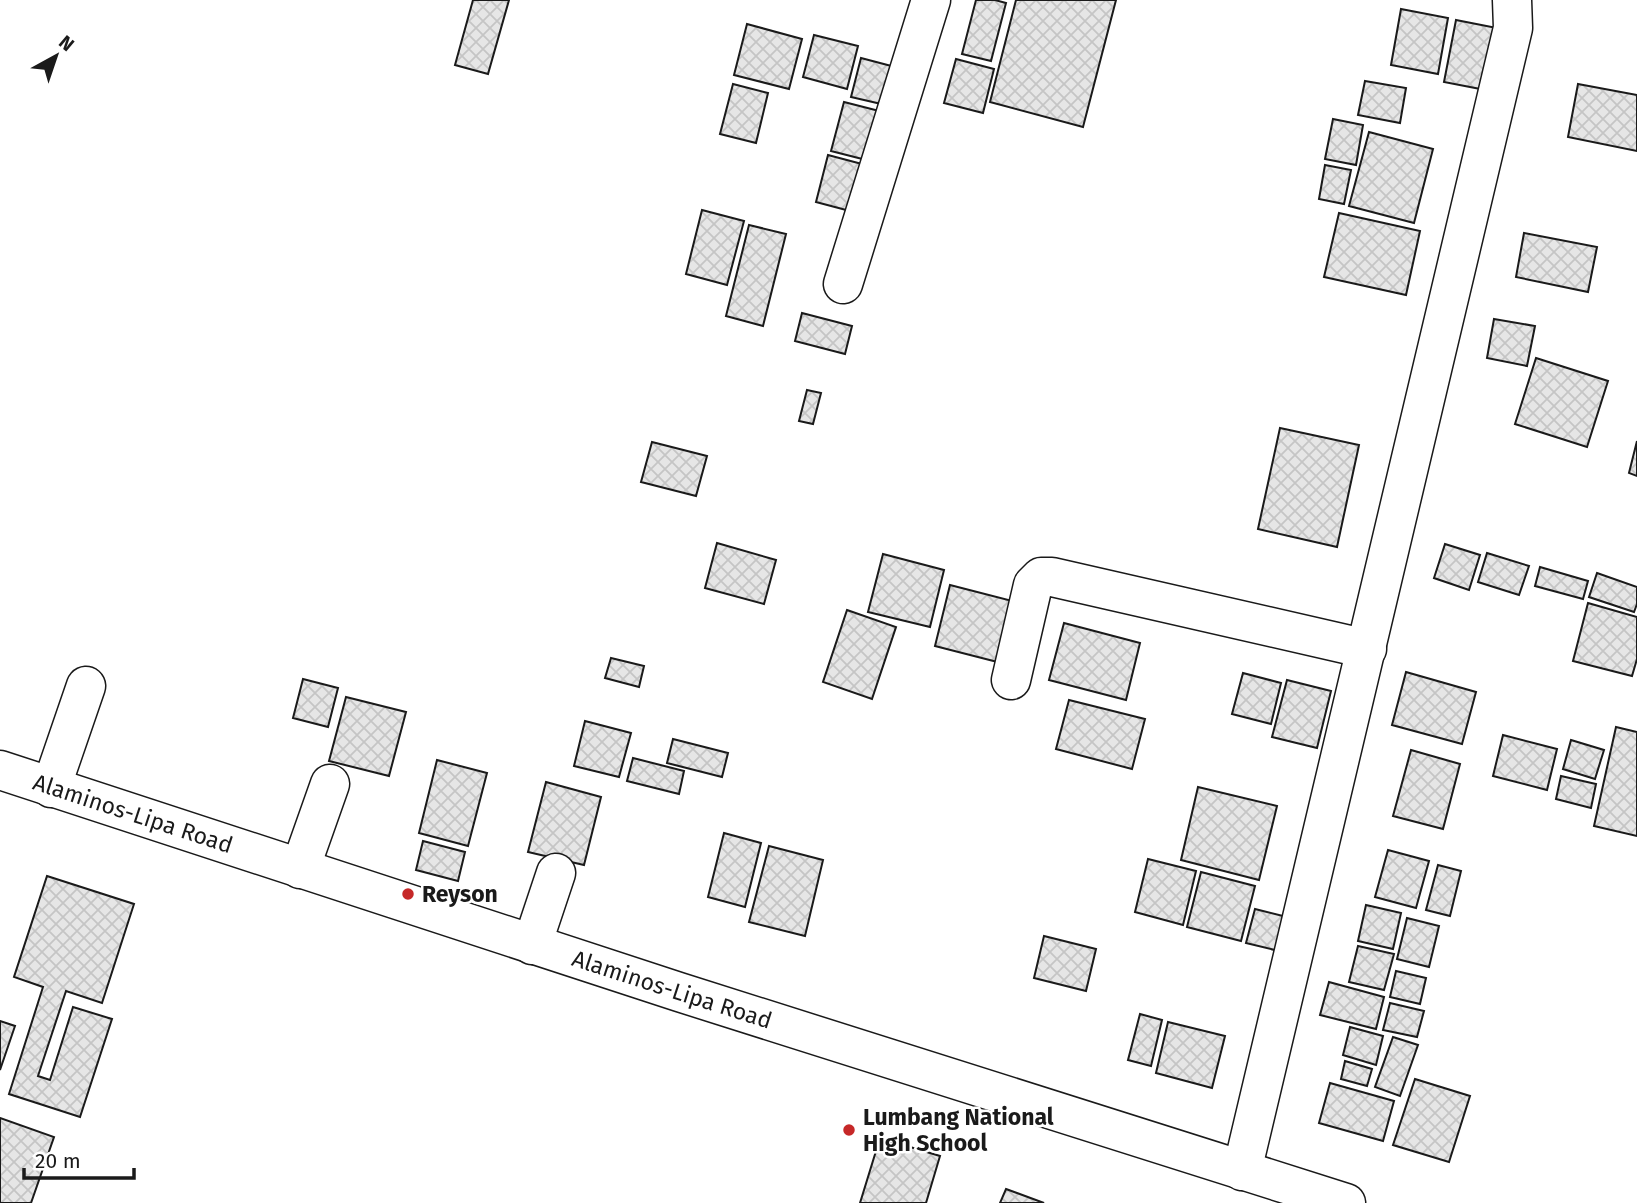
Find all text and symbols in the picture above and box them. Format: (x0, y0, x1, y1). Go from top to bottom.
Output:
north arrow (21, 21, 91, 91)
text: N (54, 30, 79, 56)
street label: Alaminos-Lipa Road (30, 768, 236, 859)
place label: Reyson (422, 880, 498, 908)
marker: Reyson (400, 886, 416, 902)
street label: Alaminos-Lipa Road (569, 944, 776, 1035)
place label: Lumbang National High School (863, 1103, 1054, 1157)
marker: Lumbang National High School (841, 1122, 857, 1138)
scale bar (24, 1136, 135, 1180)
text: 20 m (35, 1148, 81, 1174)

